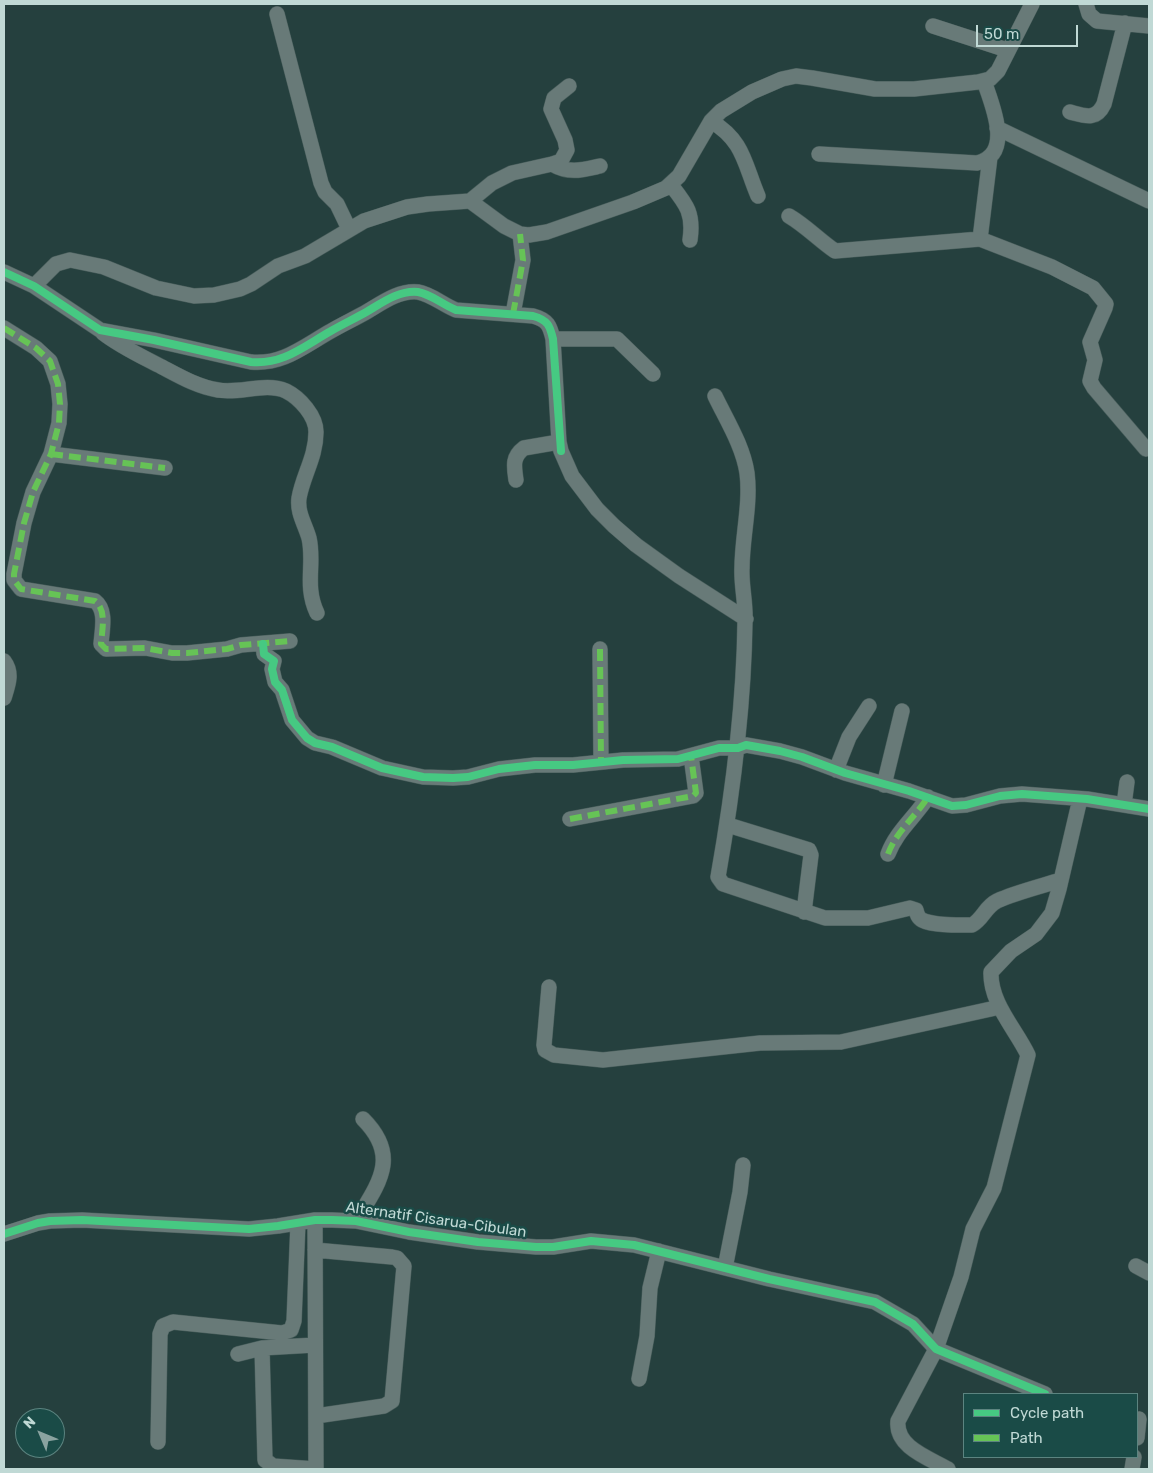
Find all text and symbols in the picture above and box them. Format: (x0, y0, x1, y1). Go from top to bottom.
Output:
scale bar (978, 15, 1080, 47)
text: 50 m (984, 25, 1019, 43)
street label: Alternatif Cisarua-Cibulan (344, 1198, 528, 1242)
legend (963, 1393, 1138, 1458)
text: Cycle path (1010, 1404, 1084, 1422)
north arrow (15, 1408, 65, 1458)
text: N (20, 1413, 39, 1432)
text: Path (1010, 1429, 1043, 1447)

